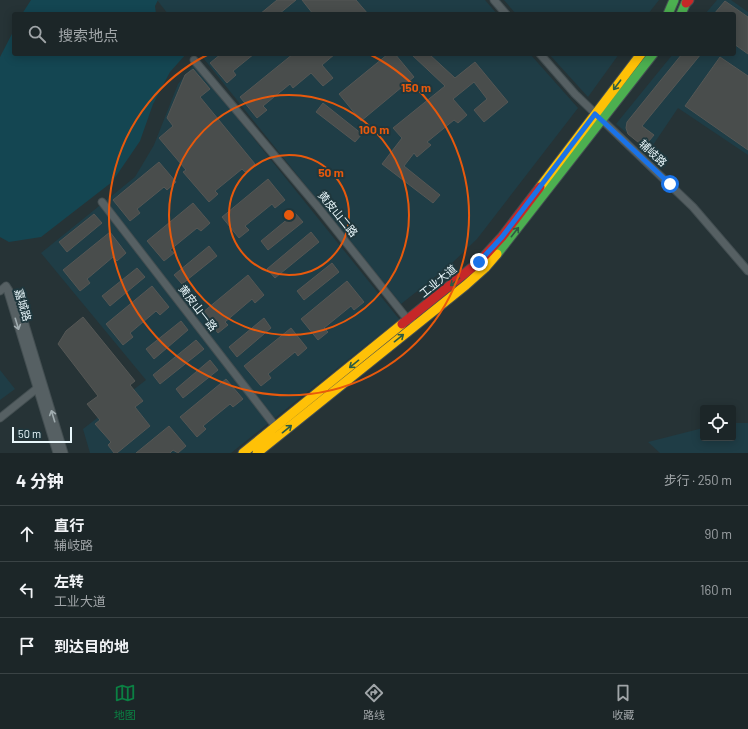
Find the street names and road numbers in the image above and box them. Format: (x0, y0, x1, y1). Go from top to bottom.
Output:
street label: 辅岐路 (637, 137, 670, 169)
street label: 黄皮山二路 (316, 188, 361, 239)
street label: 工业大道 (416, 262, 459, 300)
street label: 黄皮山一路 (176, 282, 220, 333)
street label: 嘉城路 (13, 287, 34, 323)

